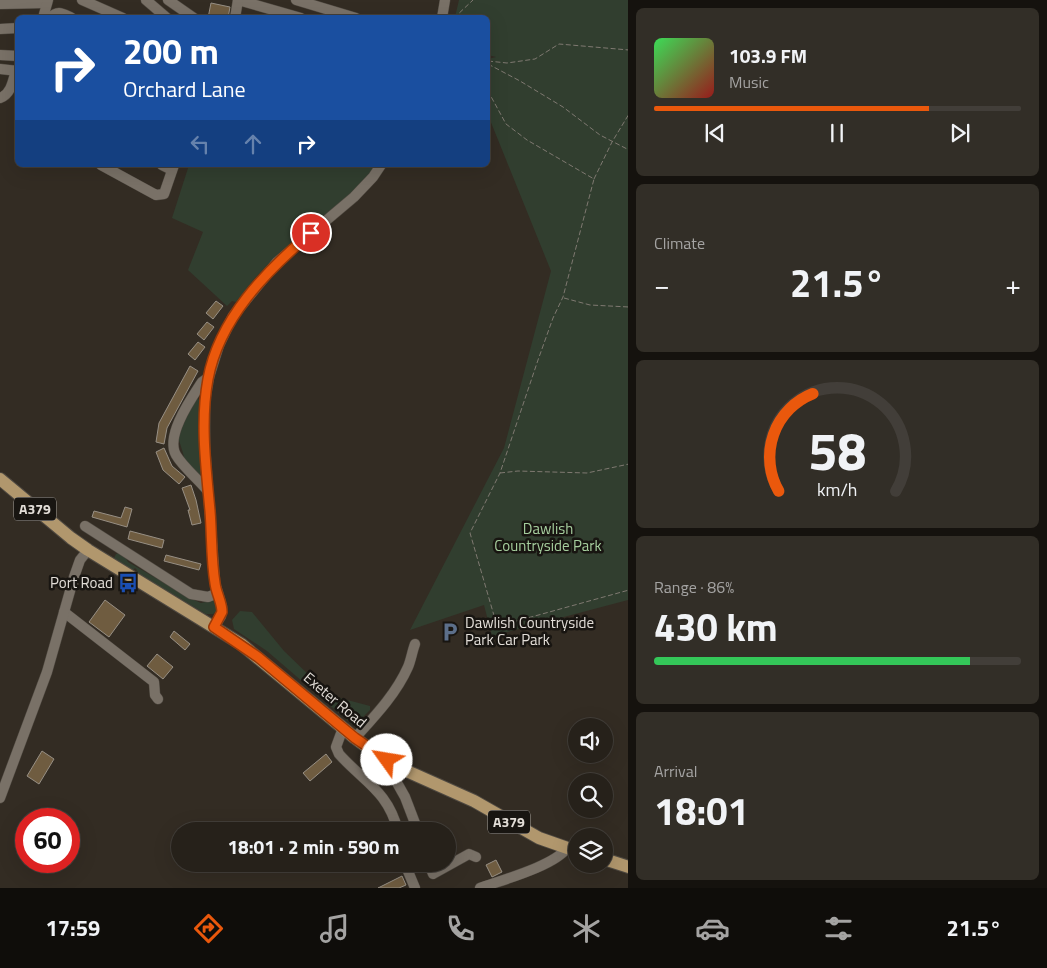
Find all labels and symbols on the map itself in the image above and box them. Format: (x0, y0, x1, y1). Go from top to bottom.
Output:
pin (290, 212, 332, 254)
road number: A379 (14, 498, 56, 520)
park label: Dawlish Countryside Park (494, 517, 602, 557)
place label: Port Road (50, 571, 113, 594)
bus stop icon: Port Road (117, 572, 139, 594)
place label: Dawlish Countryside Park Car Park (465, 611, 594, 651)
parking icon: Dawlish Countryside Park Car Park (439, 621, 461, 643)
street label: Exeter Road (299, 666, 372, 733)
position arrow (360, 733, 412, 785)
speed limit sign: 60 (15, 808, 80, 873)
road number: A379 (488, 810, 530, 834)

